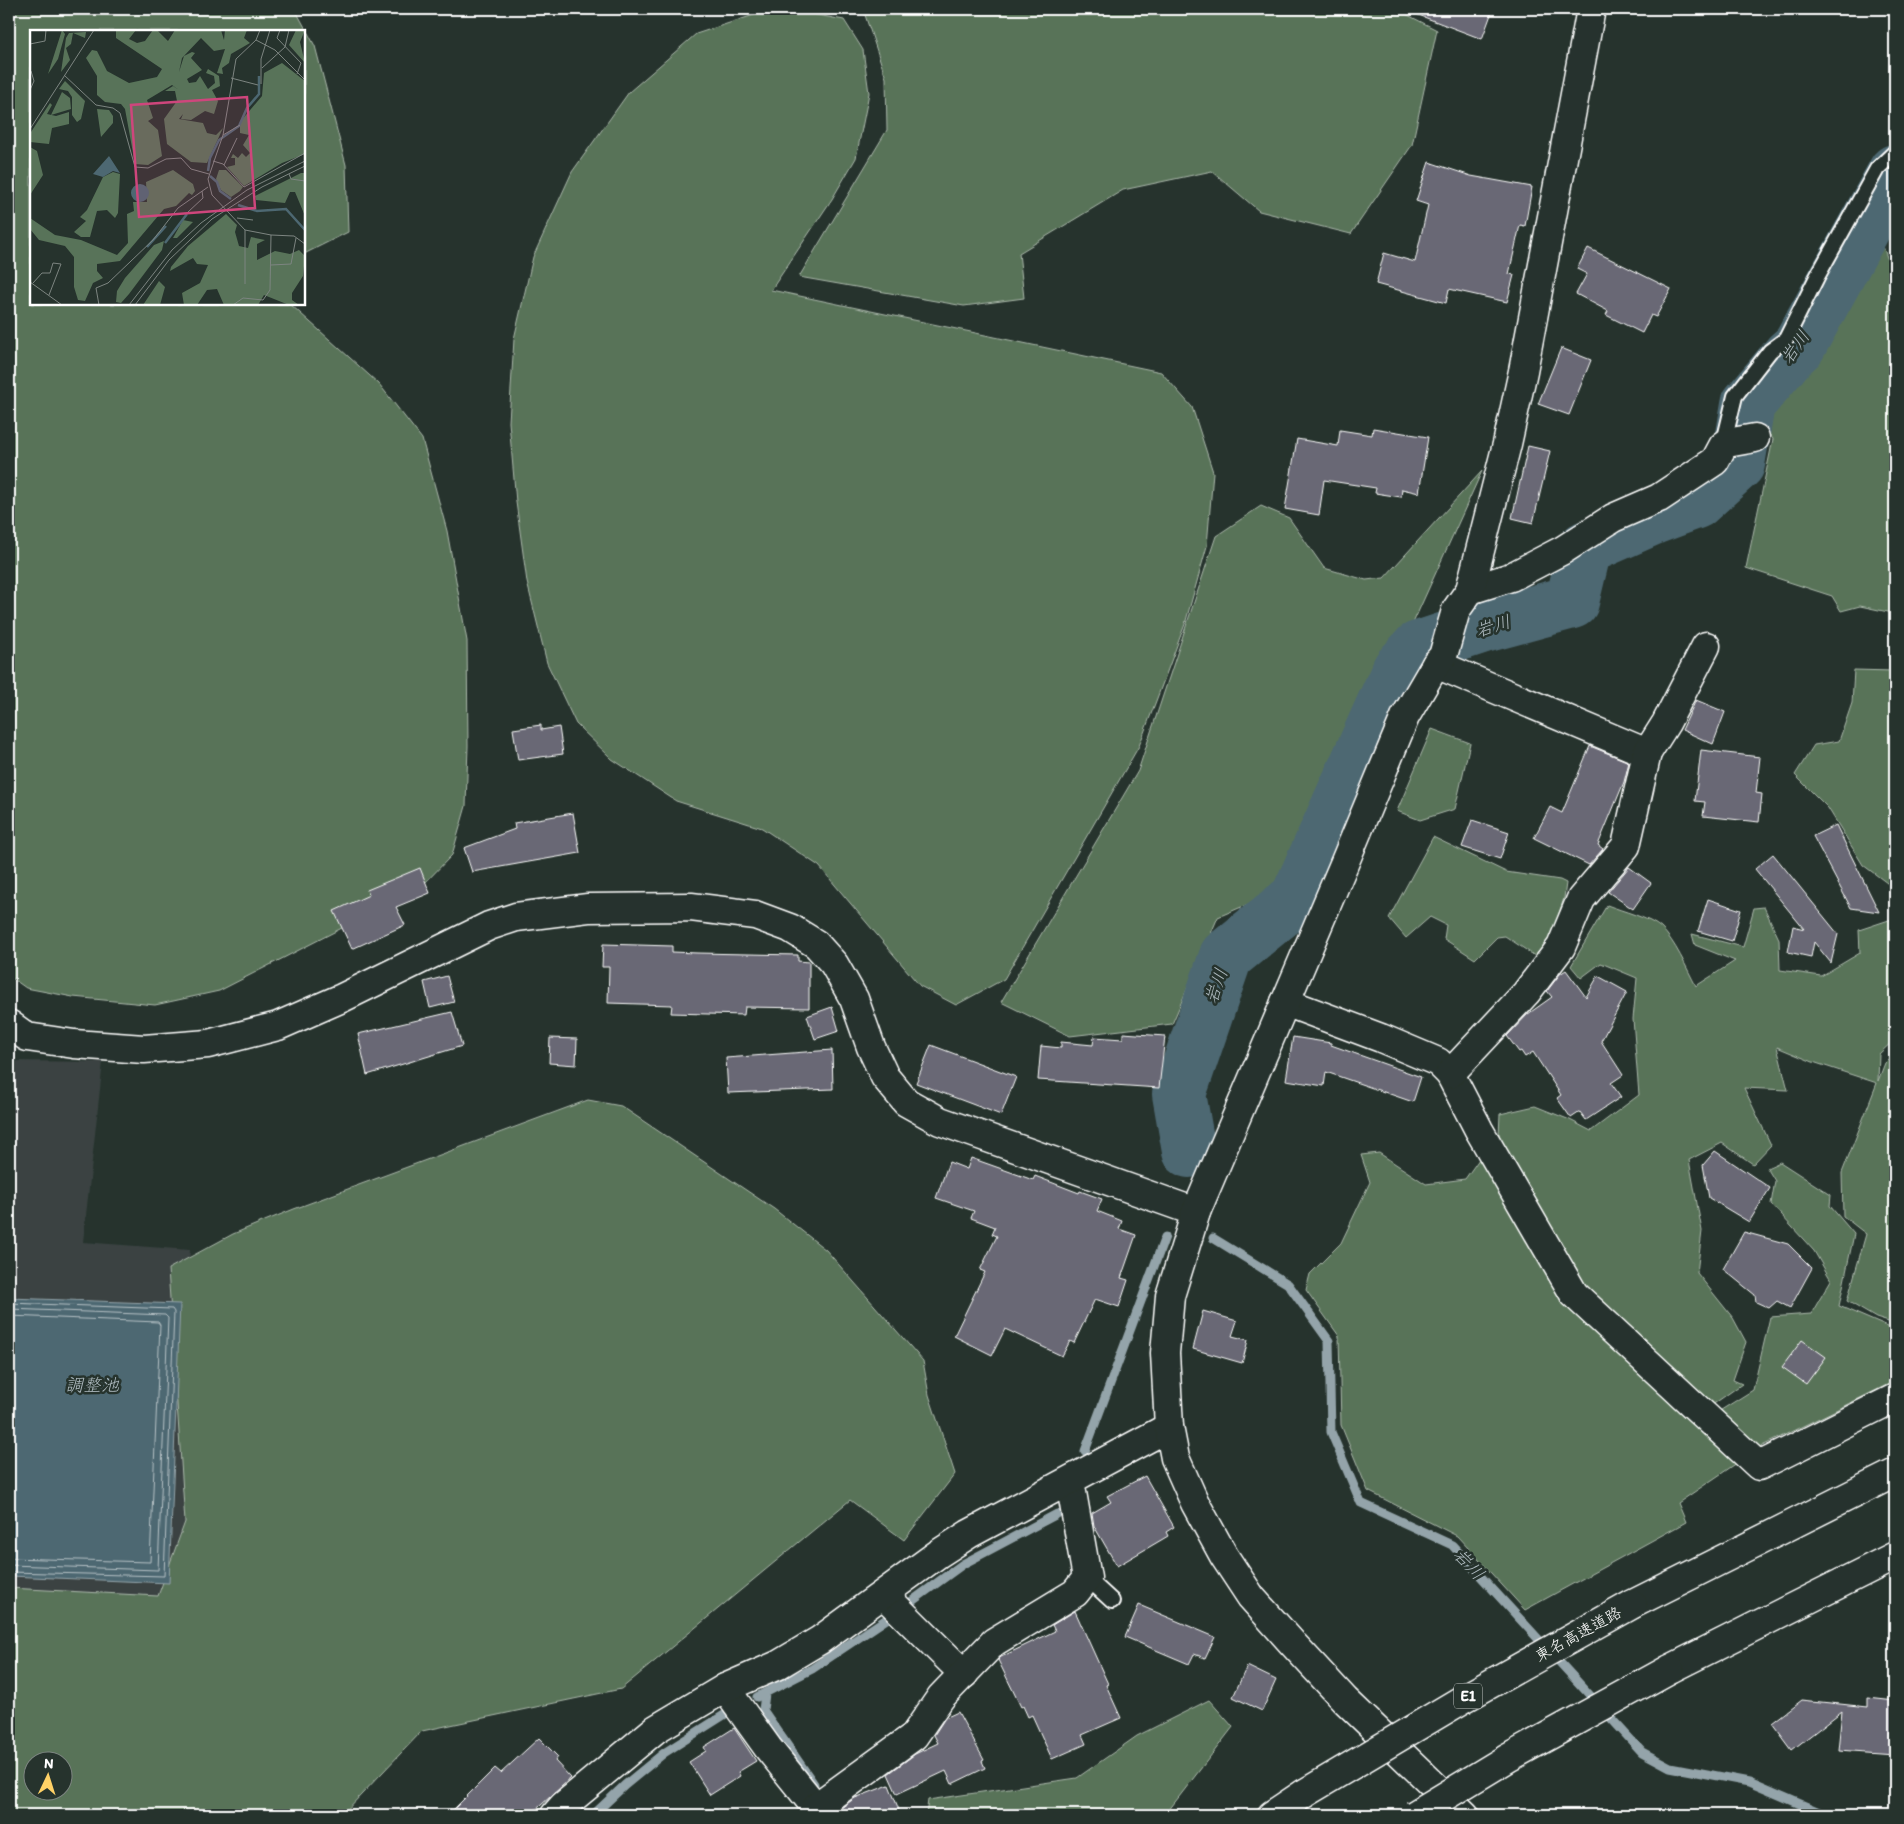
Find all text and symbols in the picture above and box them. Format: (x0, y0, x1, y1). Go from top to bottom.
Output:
inset map (30, 30, 305, 305)
water label: 岩川 (1776, 326, 1814, 368)
water label: 岩川 (1473, 610, 1513, 642)
water label: 岩川 (1200, 965, 1232, 1007)
water label: 調整池 (65, 1374, 120, 1396)
water label: 岩川 (1449, 1543, 1489, 1585)
street label: 東名高速道路 (1531, 1602, 1625, 1666)
road number: E1 (1454, 1684, 1482, 1708)
north arrow (22, 1752, 72, 1802)
text: N (44, 1755, 54, 1772)

